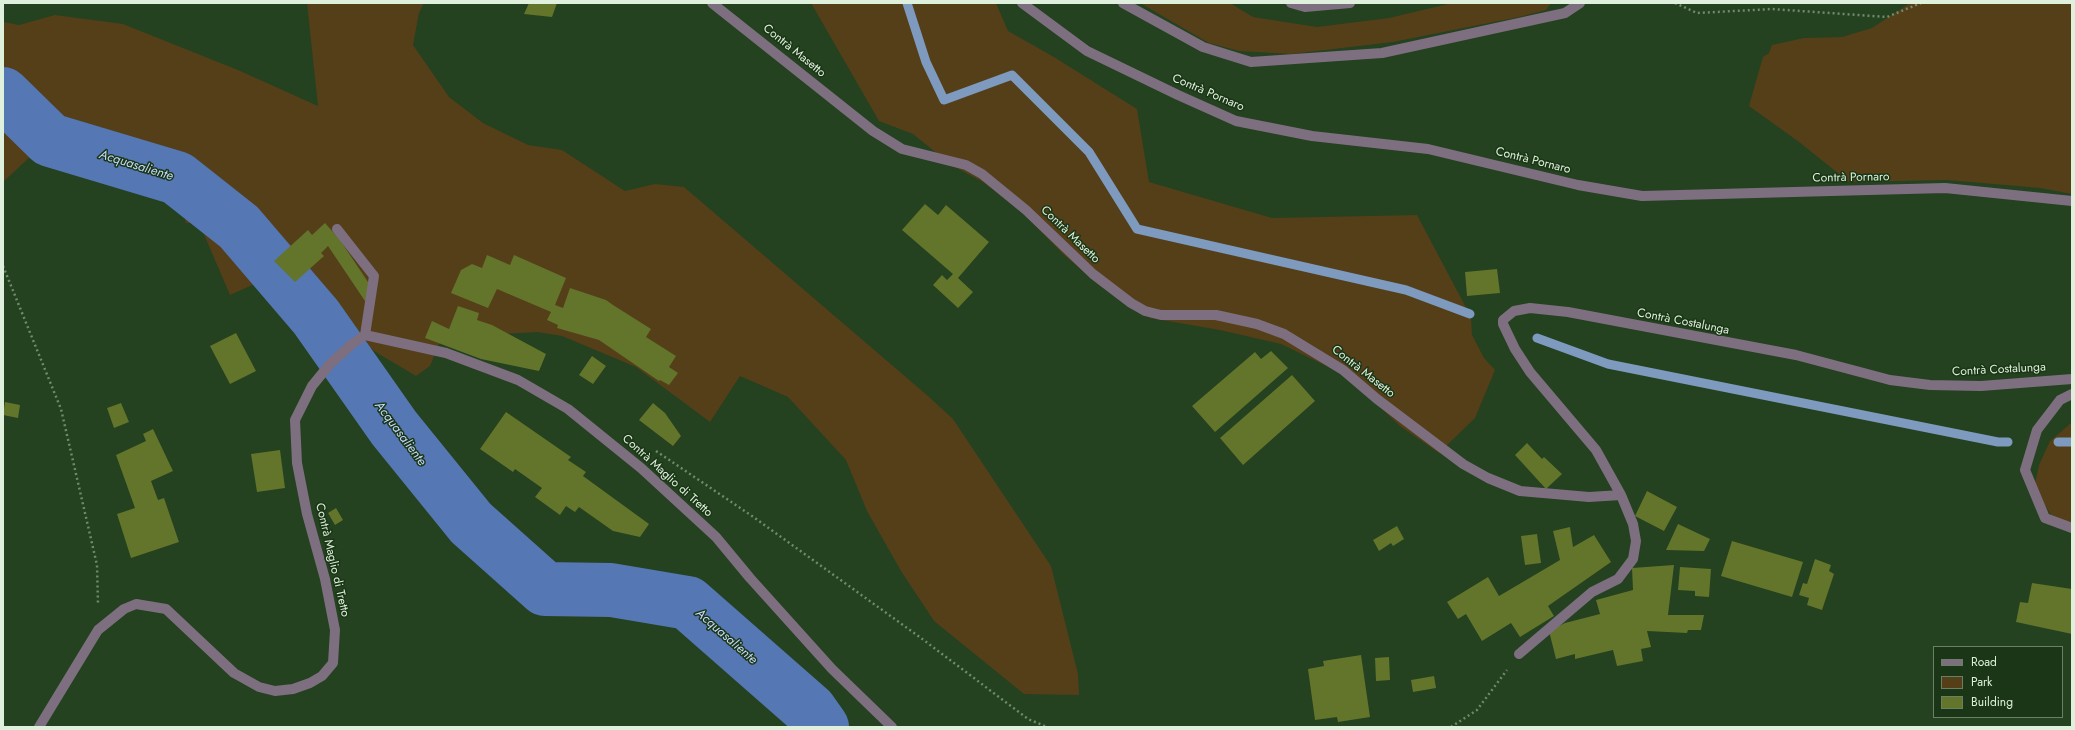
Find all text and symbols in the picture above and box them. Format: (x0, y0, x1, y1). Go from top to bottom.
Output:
street label: Contrà Masetto (760, 21, 828, 81)
street label: Contrà Pornaro (1170, 71, 1246, 115)
street label: Contrà Pornaro (1494, 145, 1572, 177)
water label: Acquasaliente (97, 147, 175, 185)
street label: Contrà Pornaro (1812, 170, 1890, 186)
street label: Contrà Masetto (1038, 203, 1102, 267)
street label: Contrà Costalunga (1636, 306, 1730, 338)
street label: Contrà Masetto (1329, 343, 1397, 401)
street label: Contrà Costalunga (1952, 360, 2046, 380)
water label: Acquasaliente (371, 399, 429, 469)
street label: Contrà Maglio di Tretto (619, 432, 715, 520)
street label: Contrà Maglio di Tretto (312, 502, 352, 618)
water label: Acquasaliente (692, 606, 760, 668)
legend (1933, 646, 2063, 718)
text: Road (1971, 653, 1997, 671)
text: Park (1971, 673, 1992, 691)
text: Building (1971, 693, 2013, 711)

